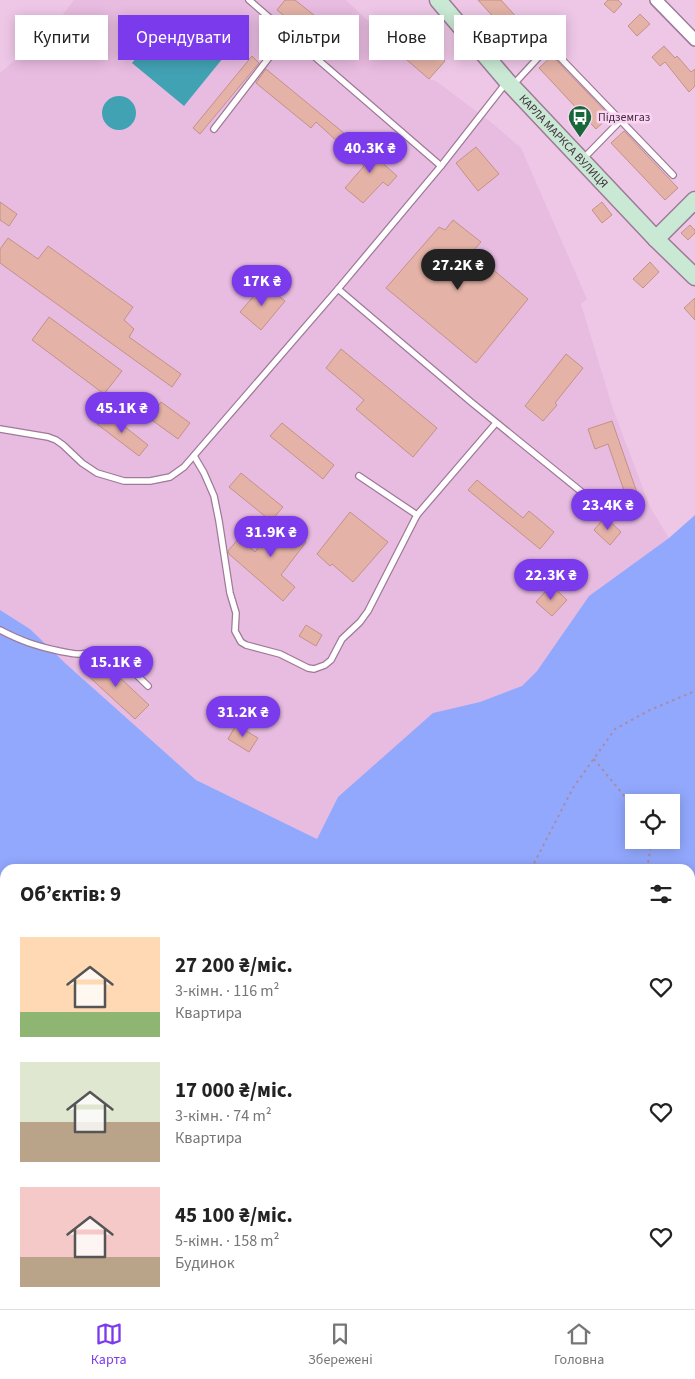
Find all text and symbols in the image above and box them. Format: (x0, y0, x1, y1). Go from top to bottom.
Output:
chip: Купити (15, 15, 108, 60)
chip: Орендувати (118, 15, 249, 60)
chip: Фільтри (259, 15, 359, 60)
chip: Нове (369, 15, 444, 60)
chip: Квартира (454, 15, 566, 60)
street label: КАРЛА МАРКСА ВУЛИЦЯ (515, 90, 612, 192)
bus stop icon: Підземгаз (567, 104, 593, 138)
place label: Підземгаз (598, 109, 650, 126)
pin: 40.3K ₴ (324, 132, 416, 174)
text: 40.3K ₴ (344, 137, 396, 159)
pin: 27.2K ₴ (412, 248, 504, 291)
text: 27.2K ₴ (432, 254, 484, 276)
pin: 17K ₴ (227, 264, 297, 307)
text: 17K ₴ (243, 270, 281, 292)
pin: 45.1K ₴ (76, 392, 168, 434)
text: 45.1K ₴ (96, 397, 148, 419)
pin: 23.4K ₴ (562, 488, 654, 531)
text: 23.4K ₴ (582, 494, 634, 516)
pin: 31.9K ₴ (225, 516, 317, 558)
text: 31.9K ₴ (245, 521, 297, 543)
pin: 22.3K ₴ (505, 558, 597, 601)
text: 22.3K ₴ (525, 564, 577, 586)
pin: 15.1K ₴ (70, 646, 162, 688)
text: 15.1K ₴ (90, 651, 142, 673)
pin: 31.2K ₴ (197, 696, 289, 738)
text: 31.2K ₴ (217, 701, 269, 723)
map controls (625, 794, 680, 849)
button: locate (625, 794, 680, 849)
text: Об’єктів: 9 (20, 879, 121, 909)
icon: filters (647, 880, 675, 908)
text: 27 200 ₴/міс. (175, 950, 293, 980)
icon: home (60, 957, 120, 1017)
icon: heart (647, 973, 675, 1001)
text: 3-кімн. · 116 m² (175, 980, 279, 1002)
text: Квартира (175, 1002, 242, 1024)
text: 17 000 ₴/міс. (175, 1075, 293, 1105)
icon: home (60, 1082, 120, 1142)
icon: heart (647, 1098, 675, 1126)
text: 3-кімн. · 74 m² (175, 1105, 272, 1127)
text: Квартира (175, 1127, 242, 1149)
text: 45 100 ₴/міс. (175, 1200, 293, 1230)
icon: home (60, 1207, 120, 1267)
icon: heart (647, 1223, 675, 1251)
text: 5-кімн. · 158 m² (175, 1230, 279, 1252)
text: Будинок (175, 1252, 235, 1274)
tab: Карта (91, 1320, 127, 1370)
tab: Збережені (308, 1320, 373, 1370)
tab: Головна (554, 1320, 604, 1370)

